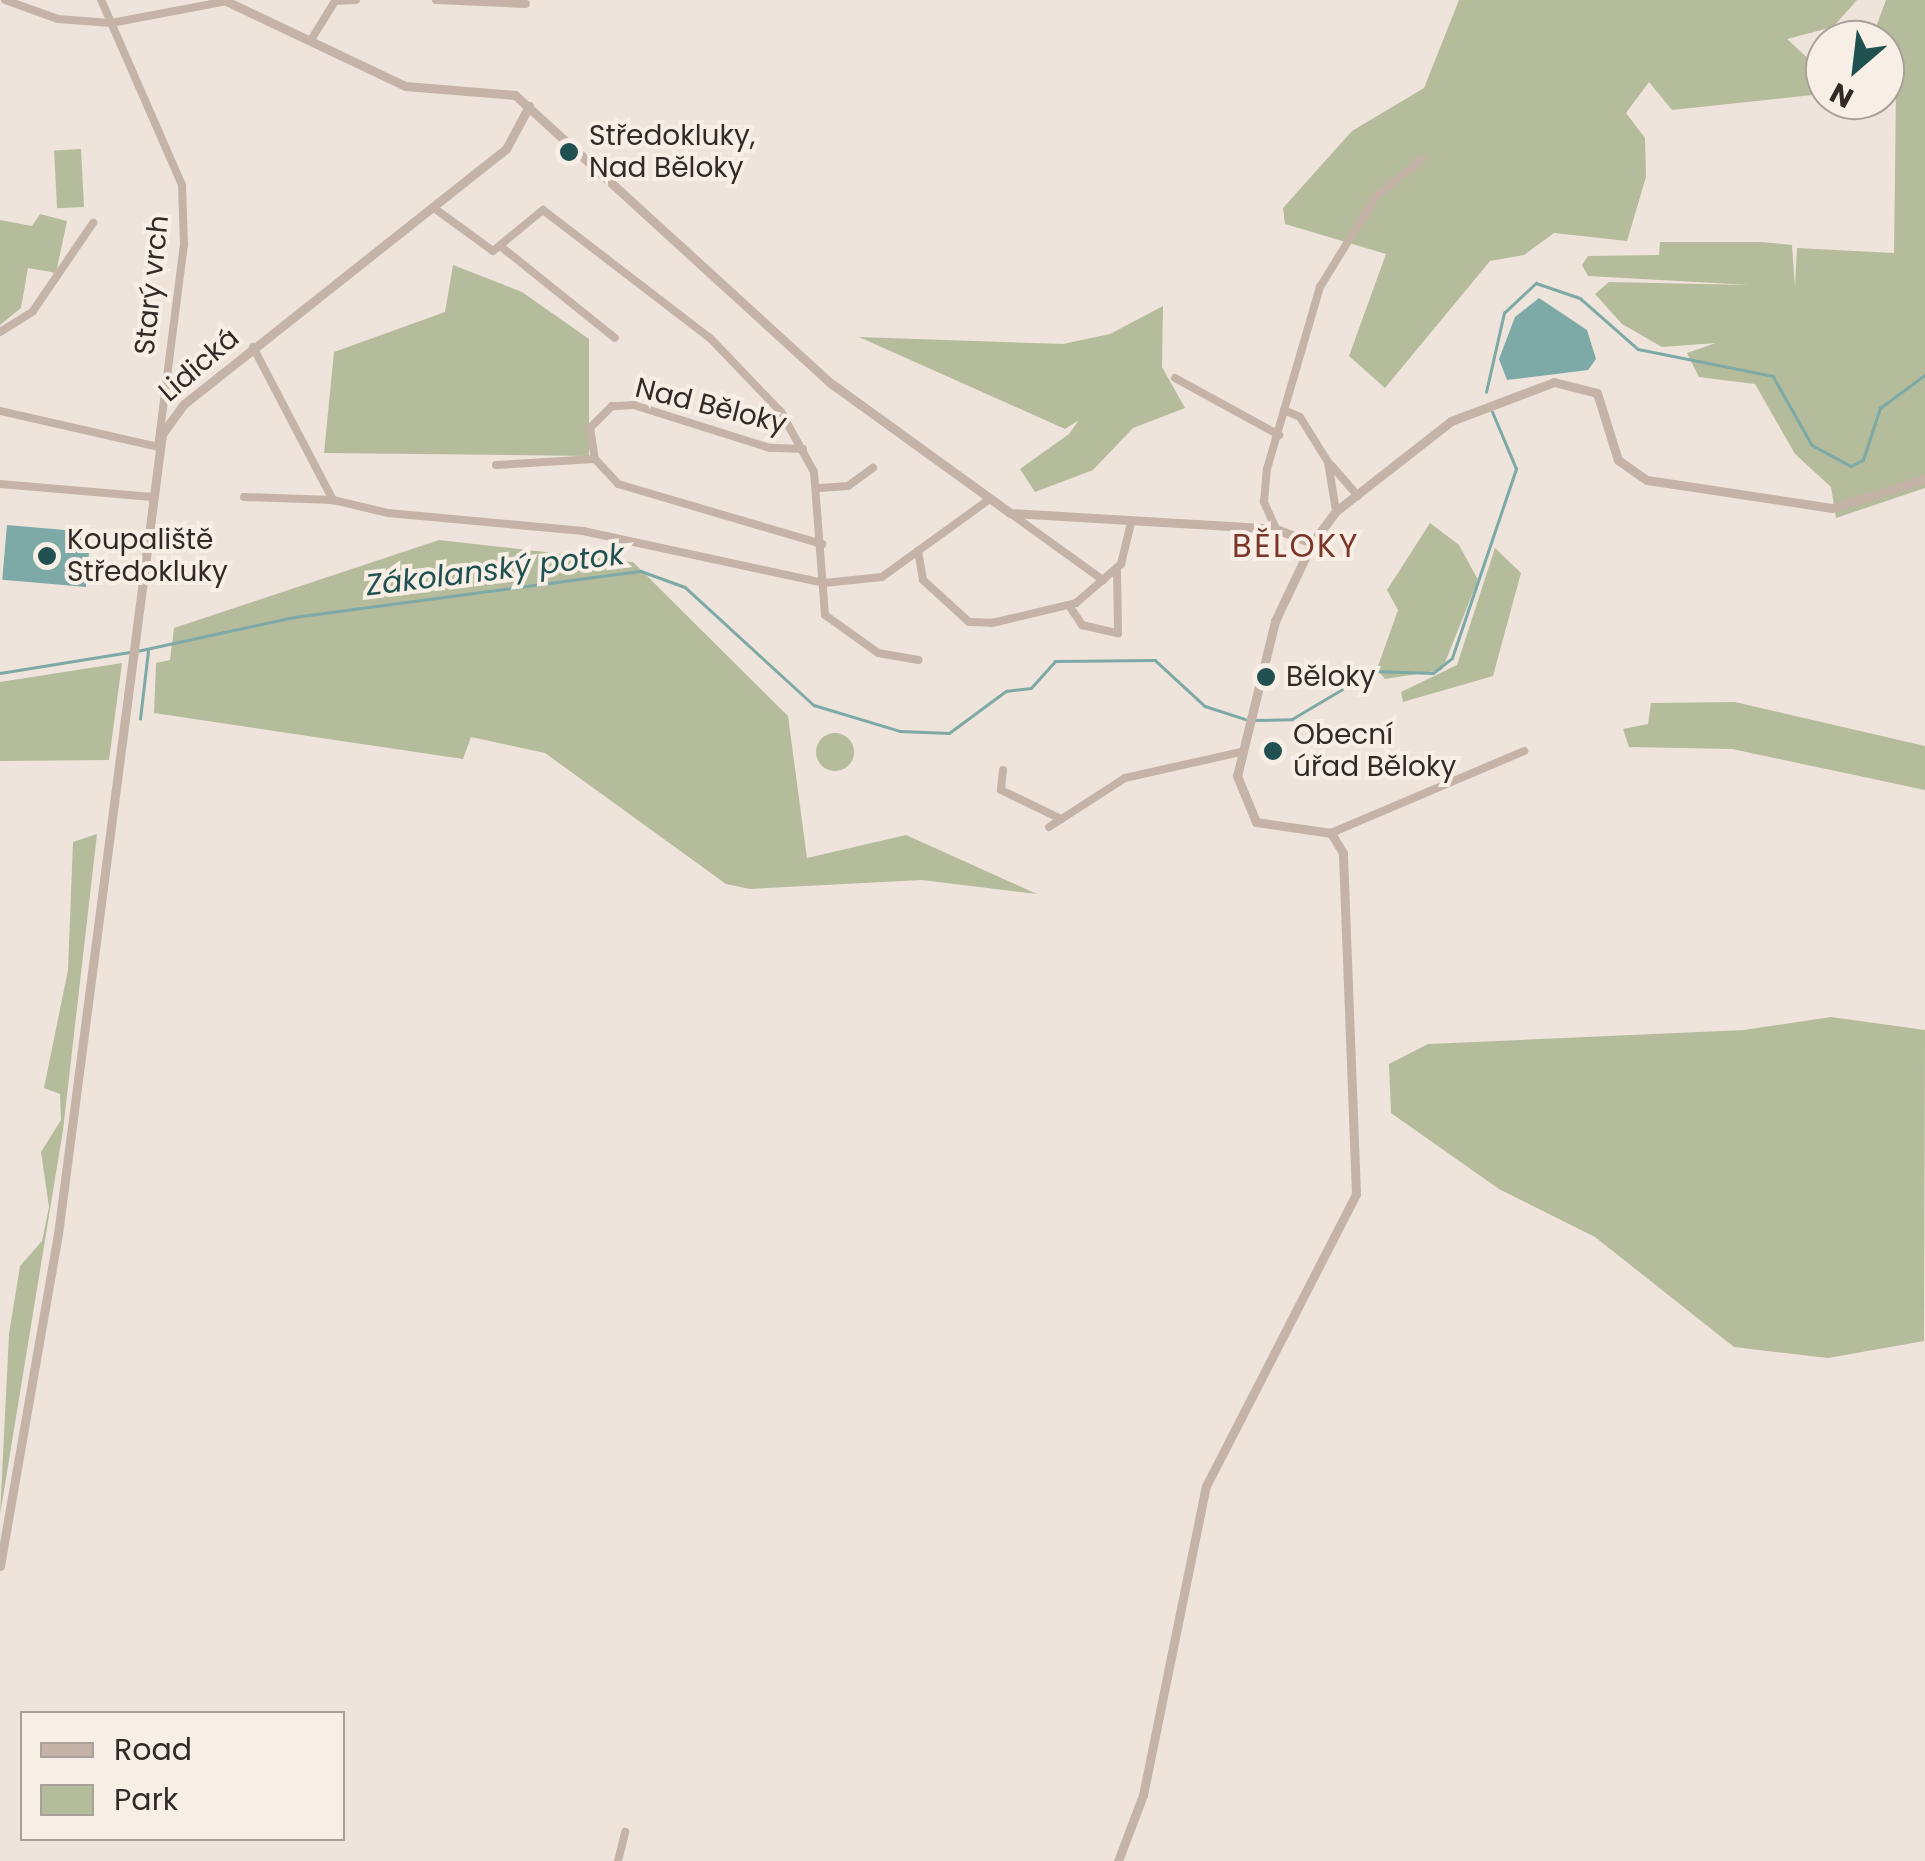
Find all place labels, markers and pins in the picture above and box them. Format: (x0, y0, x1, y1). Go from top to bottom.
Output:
place label: Středokluky, Nad Běloky (589, 119, 755, 185)
marker: Středokluky, Nad Běloky (558, 141, 580, 163)
place label: Koupaliště Středokluky (67, 523, 228, 589)
marker: Koupaliště Středokluky (36, 545, 58, 567)
place label: Běloky (1286, 660, 1376, 694)
marker: Běloky (1255, 666, 1277, 688)
place label: Obecní úřad Běloky (1293, 718, 1456, 784)
marker: Obecní úřad Běloky (1262, 740, 1284, 762)

